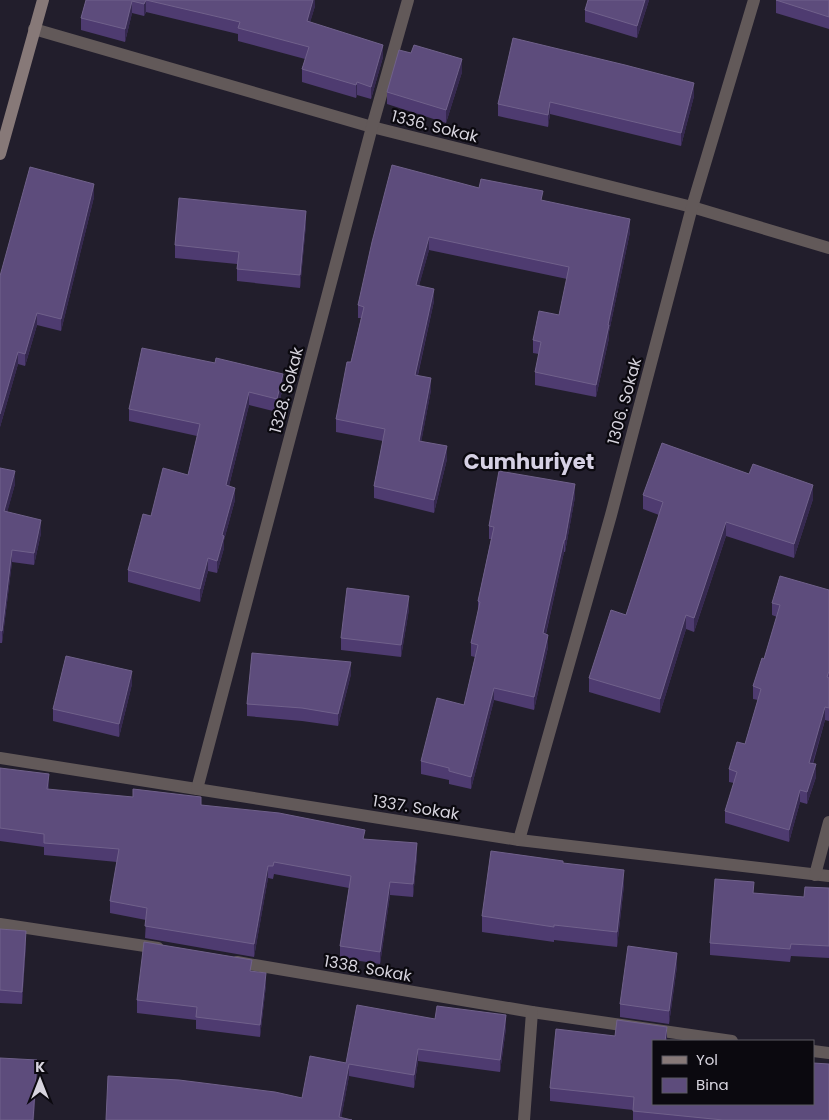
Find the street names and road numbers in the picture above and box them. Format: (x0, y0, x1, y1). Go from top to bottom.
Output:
street label: 1336. Sokak (389, 105, 481, 149)
street label: 1328. Sokak (264, 344, 309, 436)
street label: 1306. Sokak (602, 354, 647, 447)
street label: 1337. Sokak (371, 789, 462, 826)
street label: 1338. Sokak (322, 949, 414, 988)

